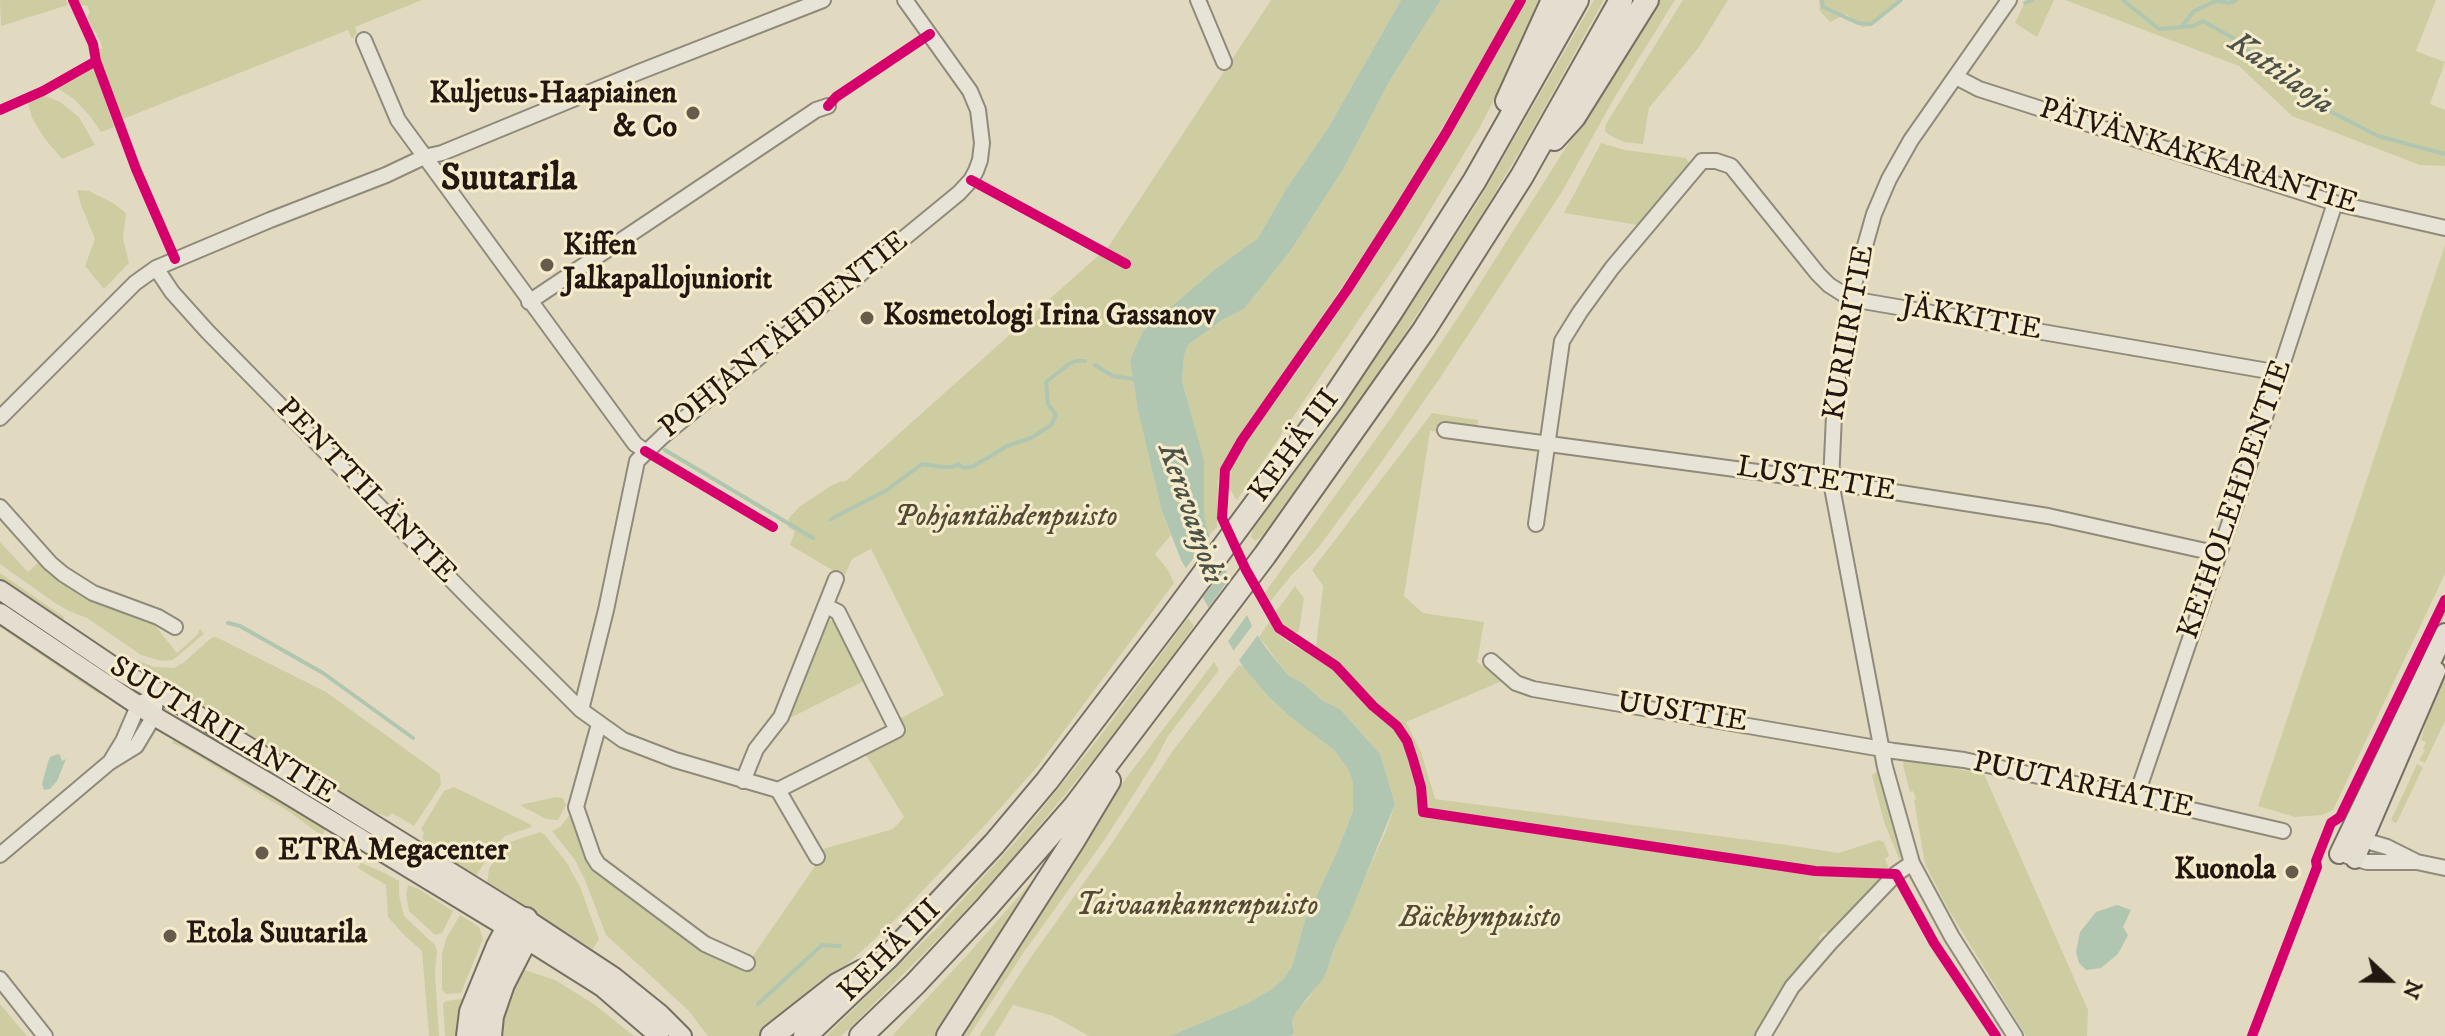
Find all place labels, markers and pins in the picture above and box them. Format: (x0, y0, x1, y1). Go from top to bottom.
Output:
place label: Kuljetus-Haapiainen & Co (429, 78, 677, 148)
marker: Kuljetus-Haapiainen & Co (684, 104, 702, 122)
place label: Kiffen Jalkapallojuniorit (563, 230, 772, 300)
marker: Kiffen Jalkapallojuniorit (538, 256, 556, 274)
place label: Kosmetologi Irina Gassanov (883, 300, 1216, 336)
marker: Kosmetologi Irina Gassanov (858, 309, 876, 327)
place label: ETRA Megacenter (278, 835, 508, 871)
marker: ETRA Megacenter (253, 844, 271, 862)
place label: Kuonola (2174, 854, 2276, 890)
marker: Kuonola (2283, 863, 2301, 881)
place label: Etola Suutarila (186, 918, 367, 954)
marker: Etola Suutarila (161, 927, 179, 945)

